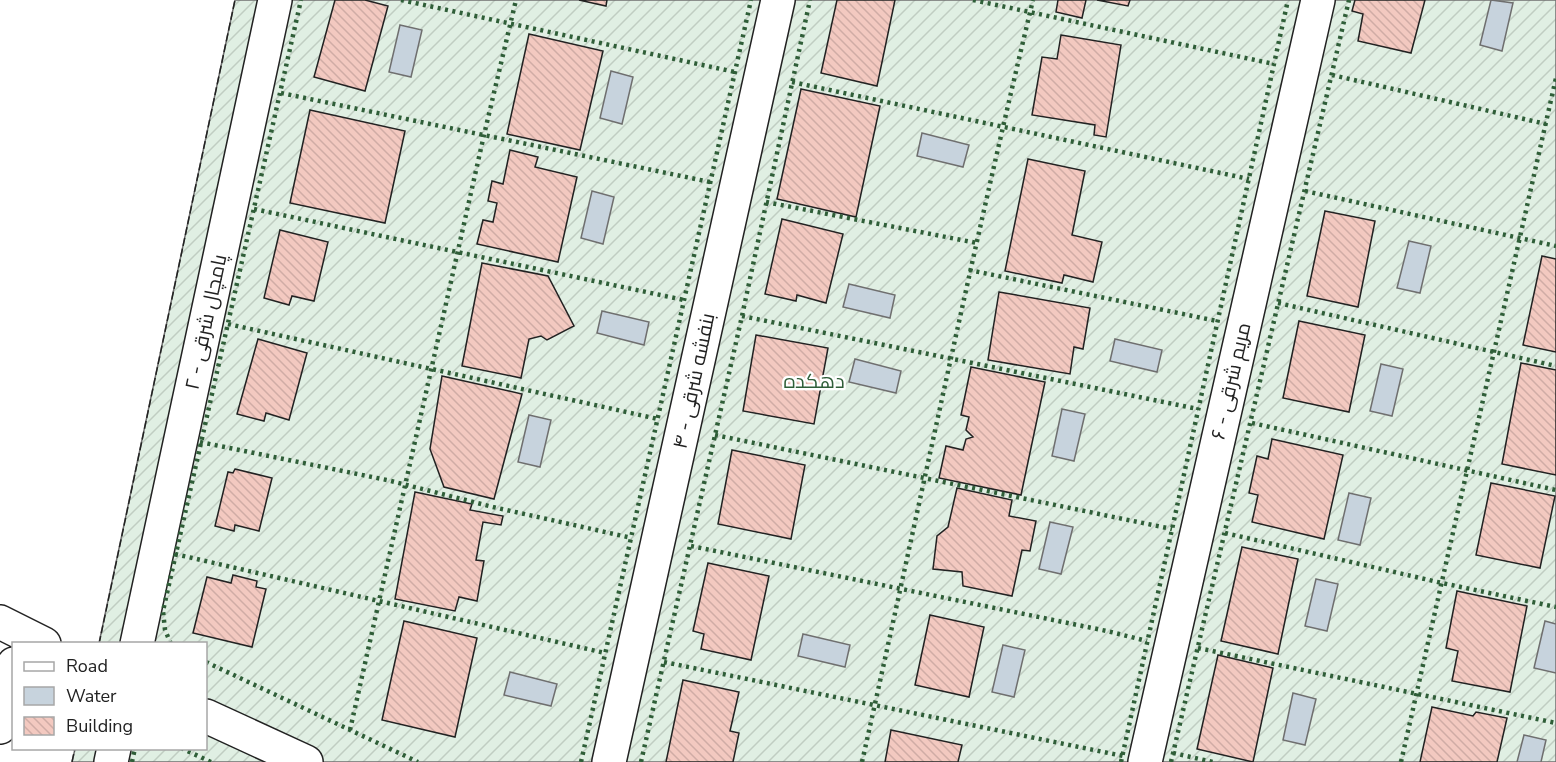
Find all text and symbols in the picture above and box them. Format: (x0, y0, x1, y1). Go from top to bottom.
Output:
street label: پامچال شرقی - ۲ (178, 251, 234, 392)
street label: بنفشه شرقی - ۴ (666, 311, 722, 451)
street label: مریم شرقی - ۶ (1204, 320, 1258, 442)
park label: دهکده (783, 368, 845, 395)
legend (12, 642, 207, 750)
text: Road (66, 654, 108, 678)
text: Water (66, 684, 117, 708)
text: Building (66, 714, 133, 738)

